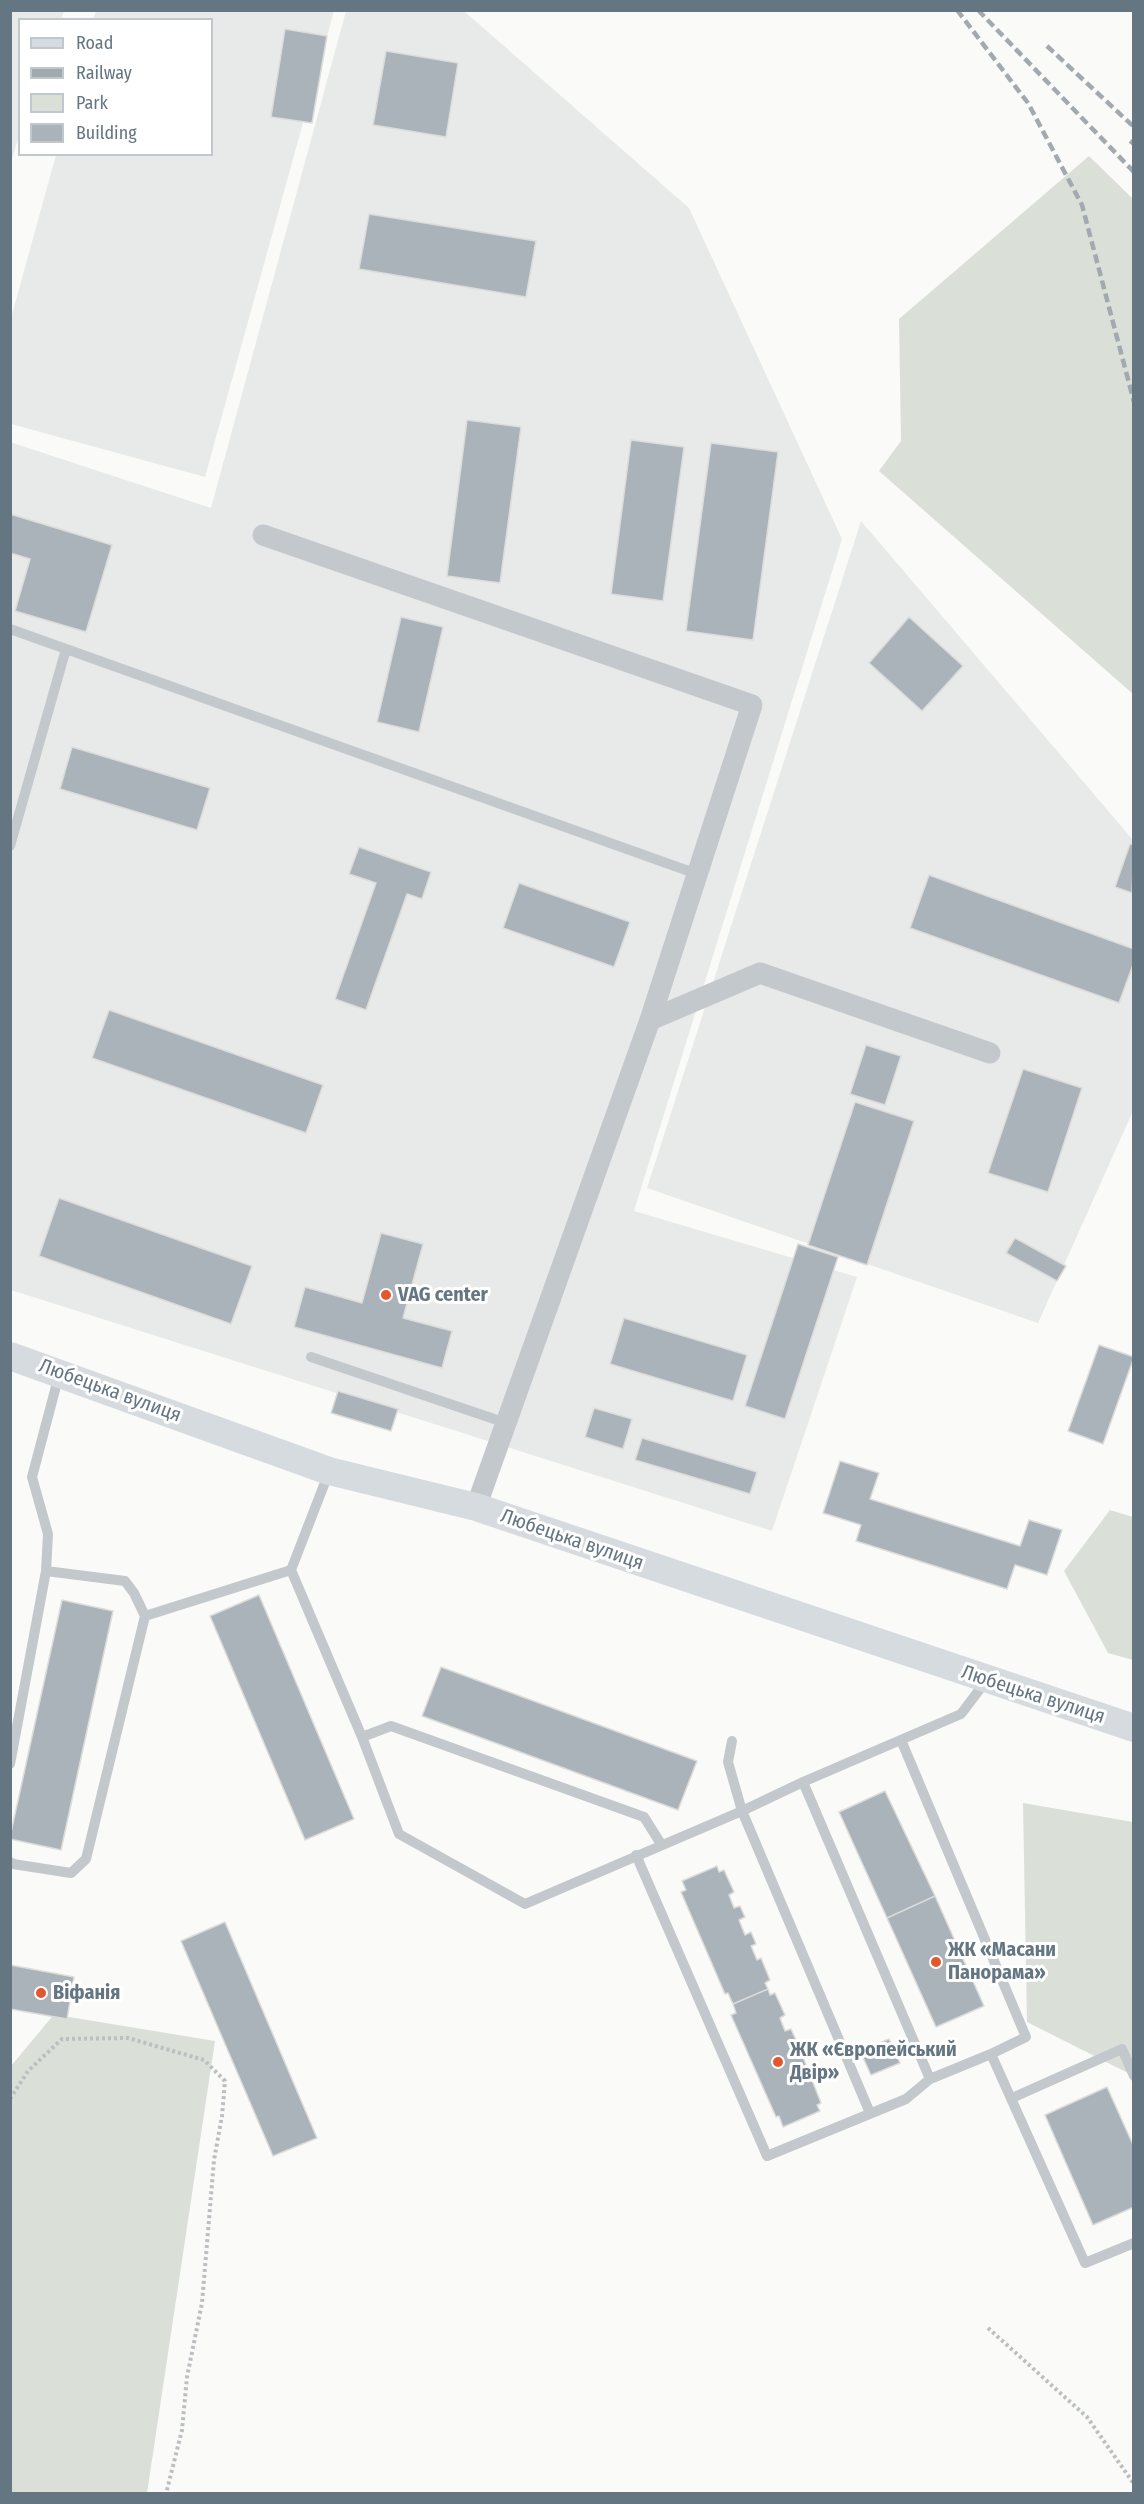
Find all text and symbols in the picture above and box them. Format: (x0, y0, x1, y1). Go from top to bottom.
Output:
legend (18, 18, 213, 156)
text: Road (76, 32, 113, 54)
text: Railway (76, 62, 132, 84)
text: Park (76, 92, 108, 114)
text: Building (76, 122, 137, 144)
place label: VAG center (398, 1283, 488, 1307)
marker: VAG center (379, 1288, 393, 1302)
street label: Любецька вулиця (36, 1354, 184, 1428)
street label: Любецька вулиця (497, 1504, 647, 1576)
street label: Любецька вулиця (958, 1660, 1108, 1730)
place label: ЖК «Масани Панорама» (948, 1938, 1056, 1985)
marker: ЖК «Масани Панорама» (929, 1955, 943, 1969)
place label: Віфанія (53, 1981, 120, 2005)
marker: Віфанія (34, 1986, 48, 2000)
place label: ЖК «Європейський Двір» (790, 2038, 957, 2085)
marker: ЖК «Європейський Двір» (771, 2055, 785, 2069)

